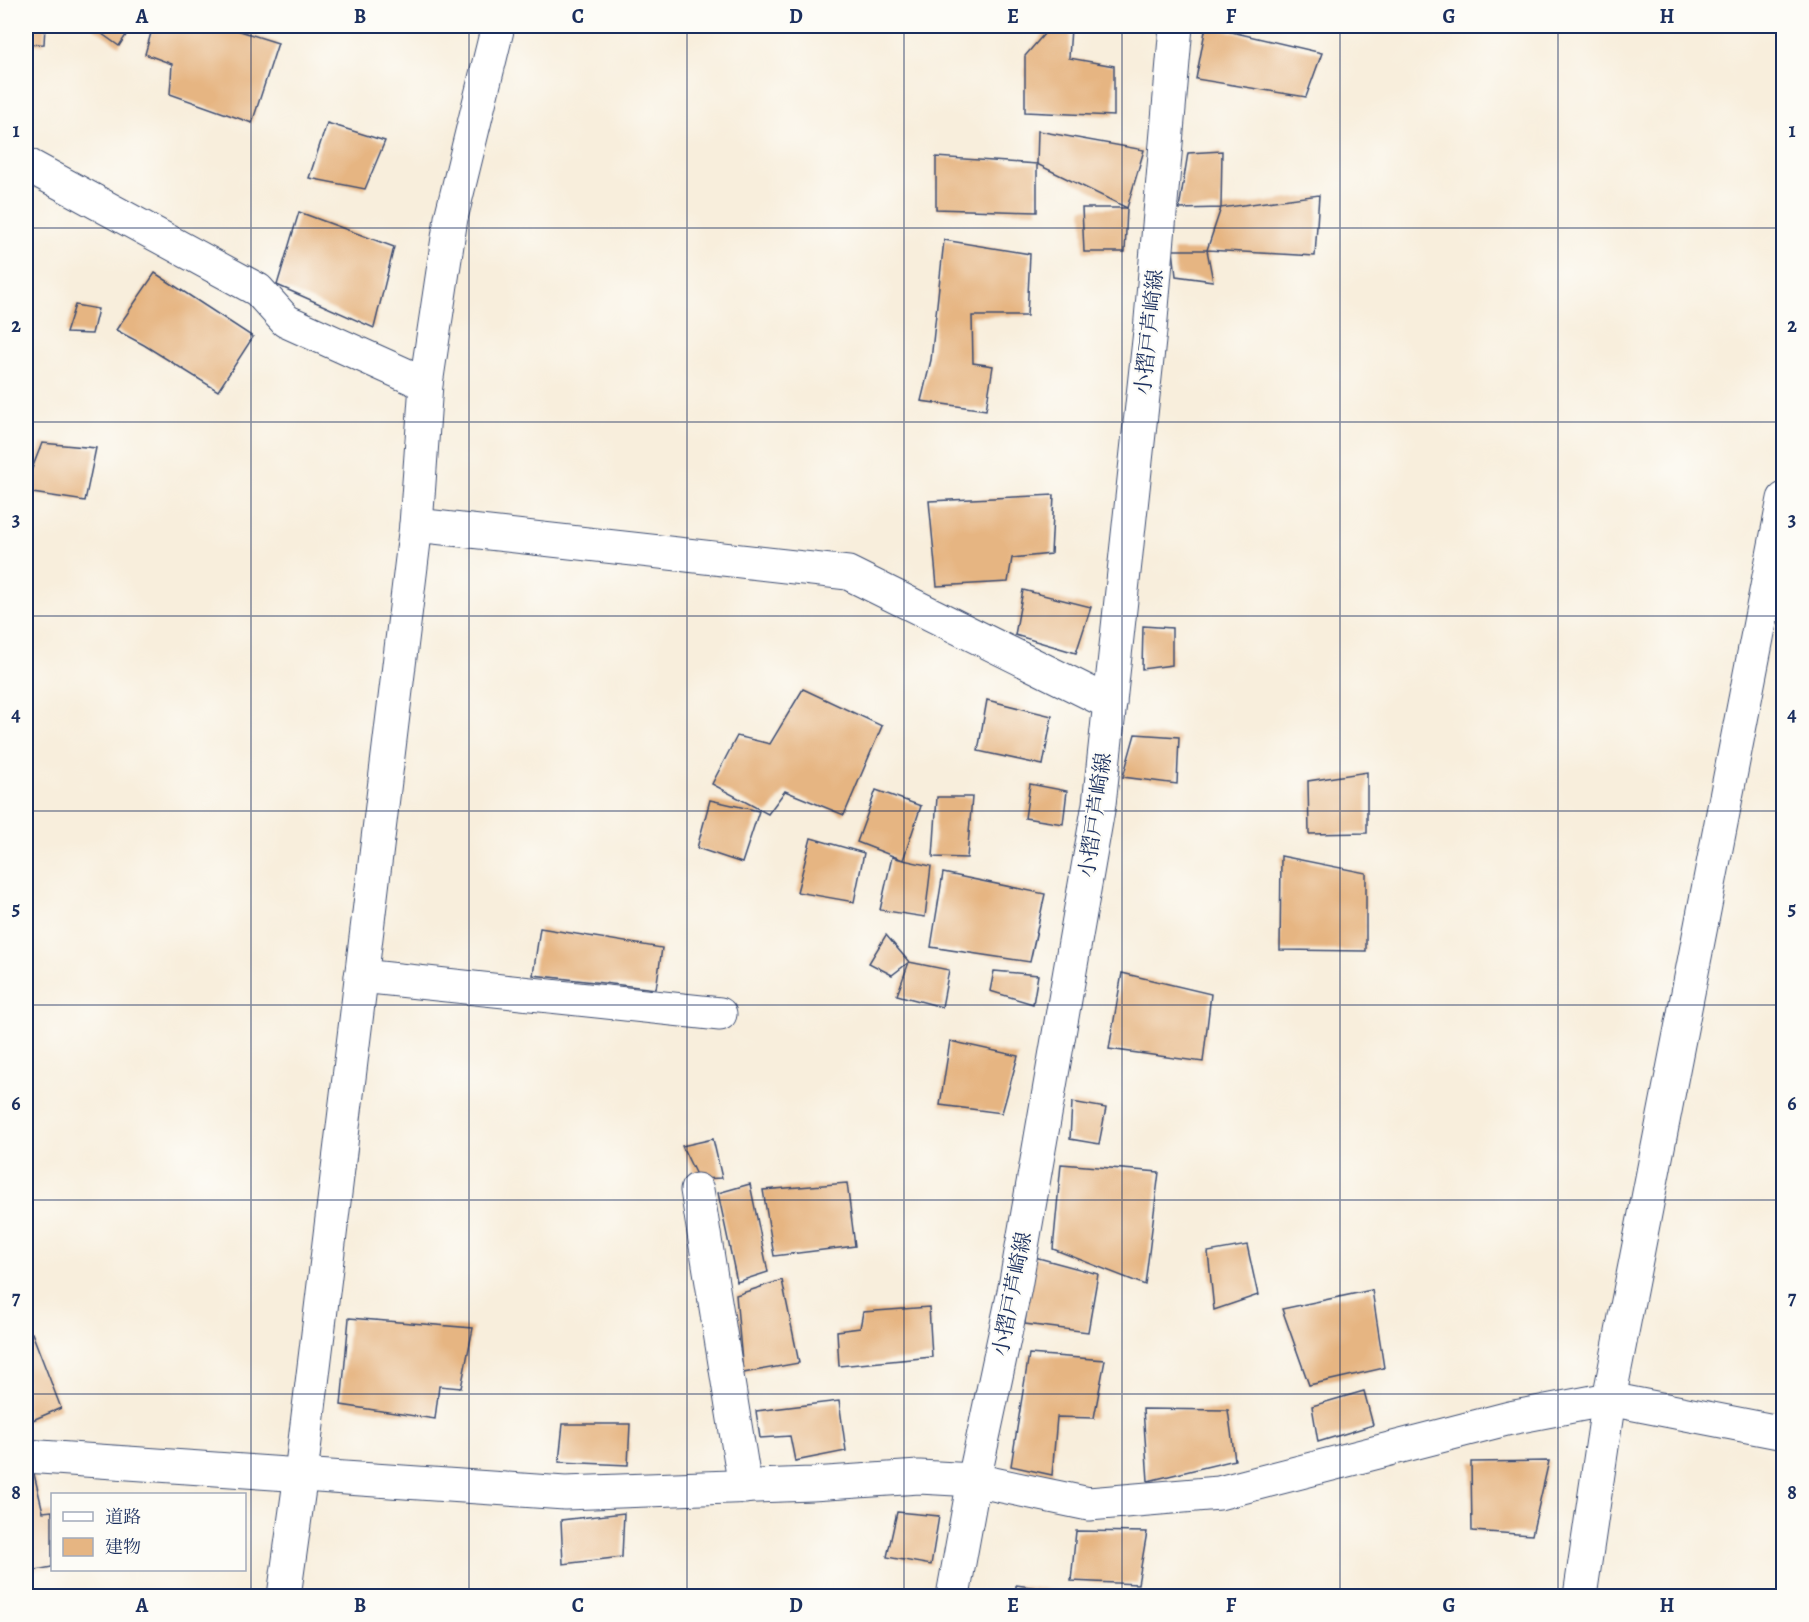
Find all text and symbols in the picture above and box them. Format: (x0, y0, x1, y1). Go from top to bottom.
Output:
text: A (135, 3, 149, 30)
text: B (354, 3, 366, 30)
text: C (572, 3, 584, 30)
text: D (789, 3, 803, 30)
text: E (1007, 3, 1019, 30)
text: F (1226, 3, 1237, 30)
text: G (1442, 3, 1456, 30)
text: H (1660, 3, 1675, 30)
text: 1 (12, 117, 20, 144)
text: 1 (1788, 117, 1796, 144)
street label: 小摺戸芦崎線 (1128, 268, 1170, 396)
text: 2 (11, 312, 21, 339)
text: 2 (1787, 312, 1797, 339)
text: 3 (12, 506, 20, 533)
text: 3 (1788, 506, 1796, 533)
text: 4 (11, 701, 21, 728)
text: 4 (1787, 701, 1797, 728)
street label: 小摺戸芦崎線 (1072, 751, 1118, 879)
text: 5 (12, 895, 20, 922)
text: 5 (1788, 895, 1796, 922)
text: 6 (11, 1090, 21, 1117)
text: 6 (1787, 1090, 1797, 1117)
street label: 小摺戸芦崎線 (986, 1229, 1038, 1359)
text: 7 (12, 1284, 21, 1311)
text: 7 (1788, 1284, 1797, 1311)
text: 8 (11, 1479, 21, 1506)
text: 8 (1787, 1479, 1797, 1506)
legend (51, 1493, 246, 1571)
text: 道路 (105, 1505, 141, 1529)
text: 建物 (105, 1535, 141, 1559)
text: A (135, 1592, 149, 1619)
text: B (354, 1592, 366, 1619)
text: C (572, 1592, 584, 1619)
text: D (789, 1592, 803, 1619)
text: E (1007, 1592, 1019, 1619)
text: F (1226, 1592, 1237, 1619)
text: G (1442, 1592, 1456, 1619)
text: H (1660, 1592, 1675, 1619)

